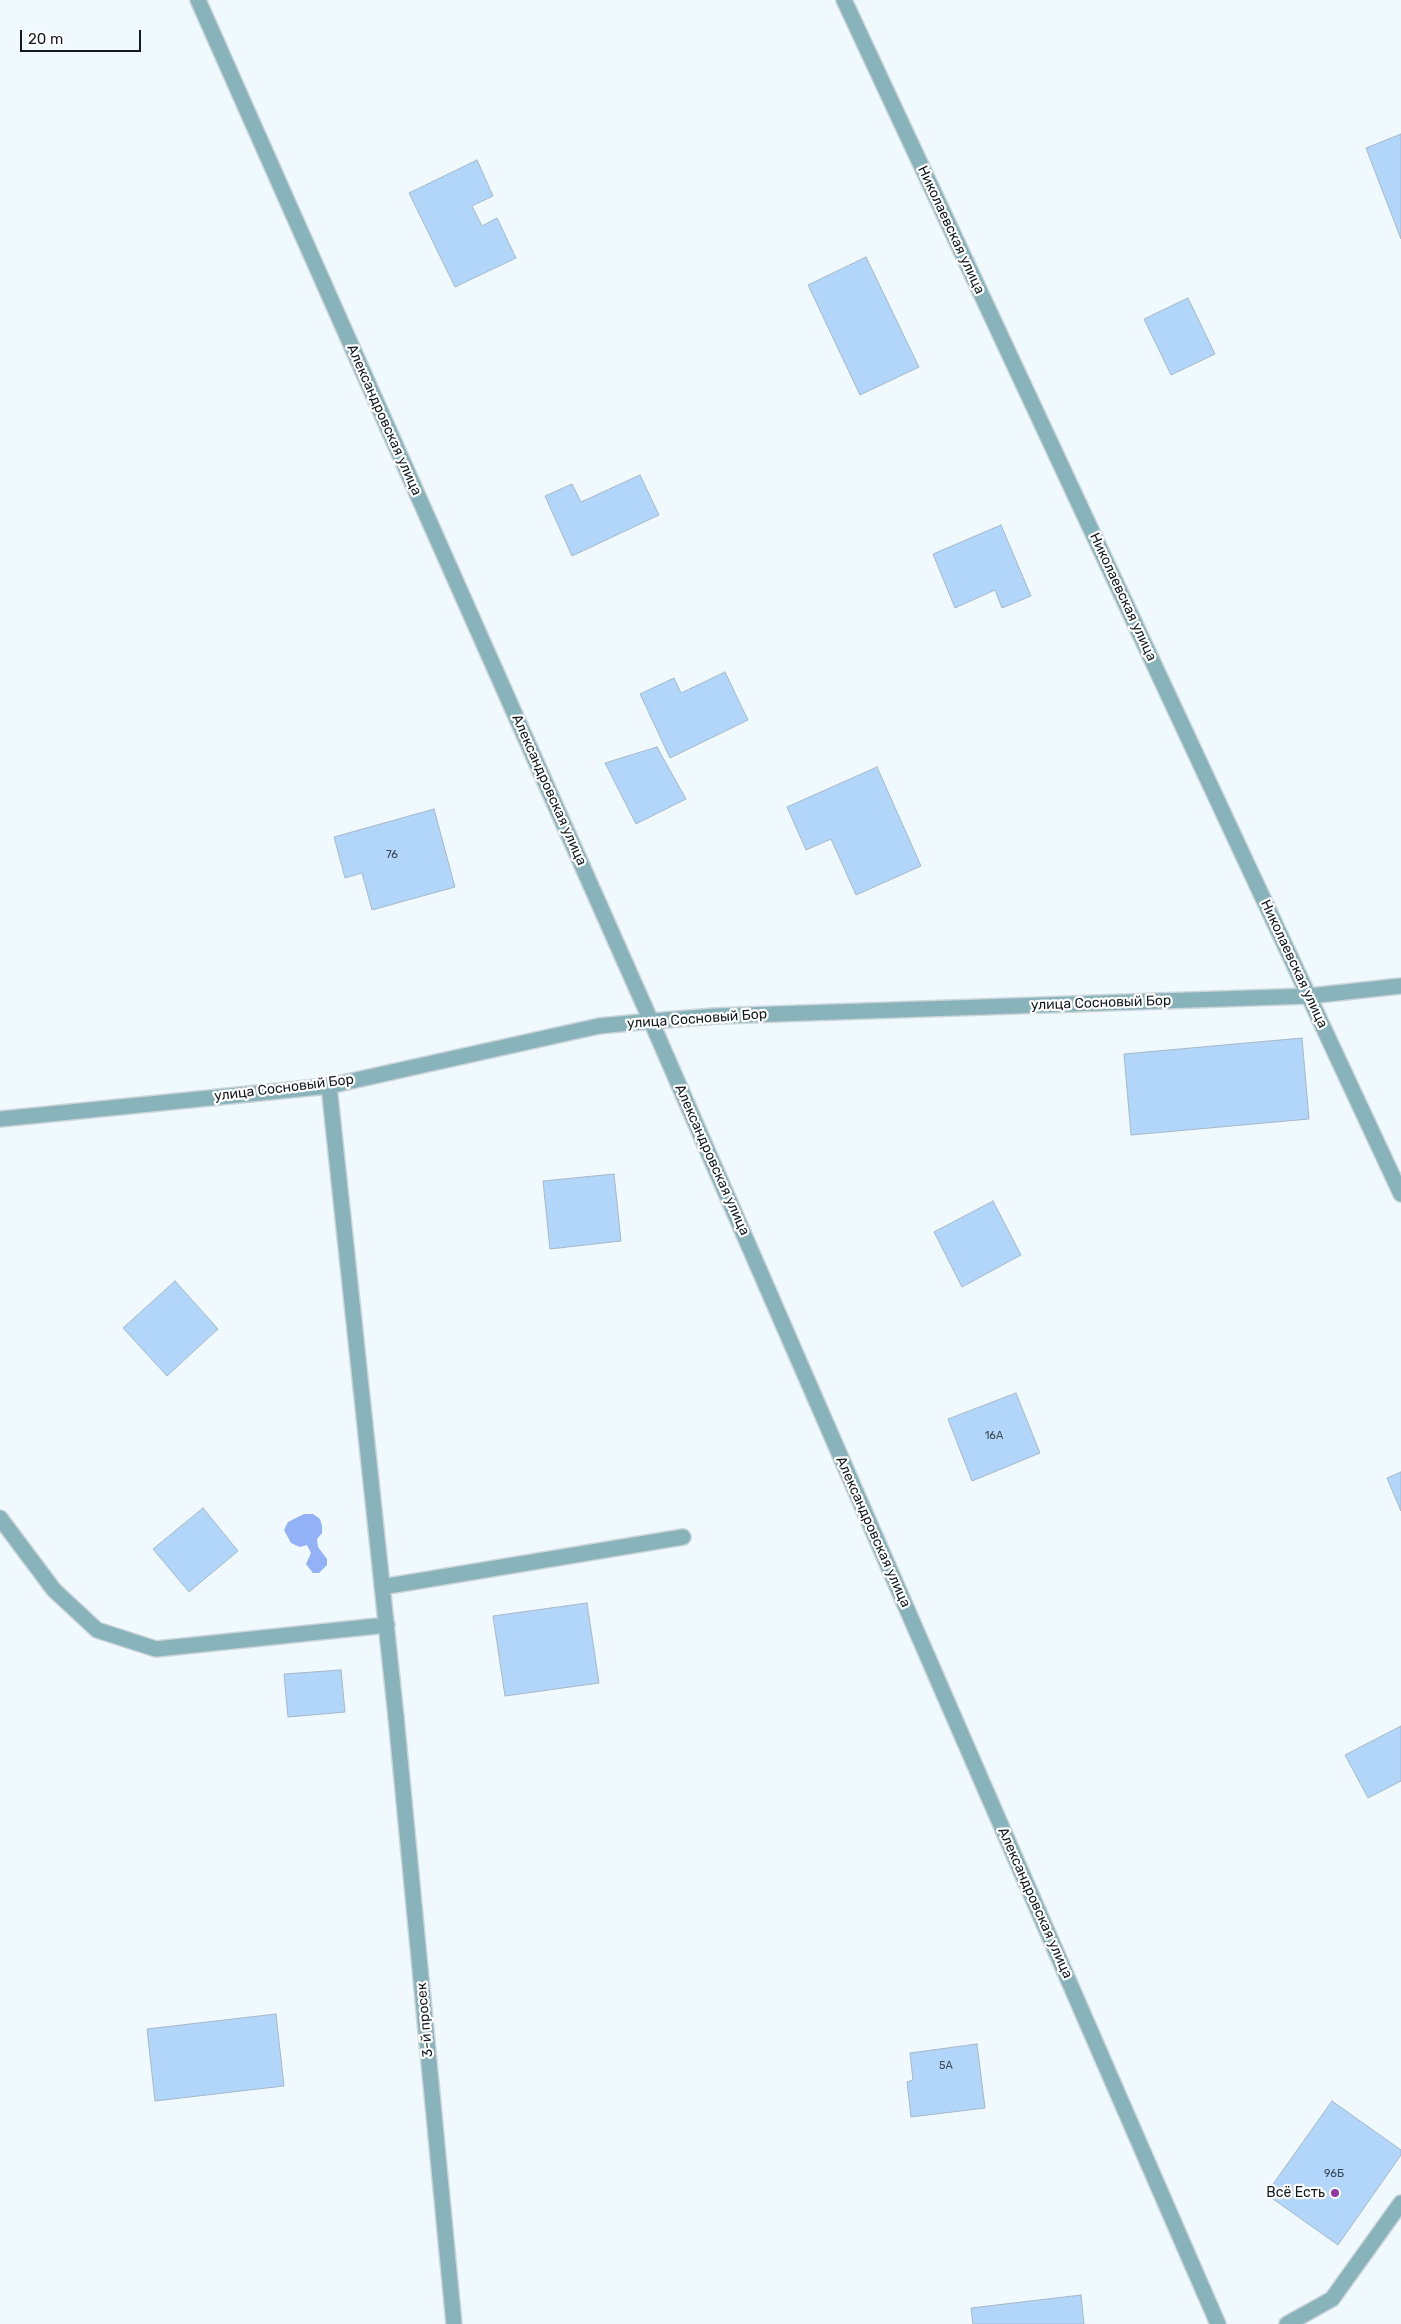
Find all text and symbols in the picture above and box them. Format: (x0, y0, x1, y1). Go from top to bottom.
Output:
scale bar (22, 20, 144, 52)
text: 20 m (28, 30, 63, 48)
street label: Николаевская улица (914, 163, 988, 297)
street label: Александровская улица (343, 342, 425, 498)
street label: Николаевская улица (1086, 530, 1160, 664)
street label: Александровская улица (508, 712, 590, 868)
house number: 76 (386, 848, 398, 862)
street label: Николаевская улица (1257, 897, 1331, 1031)
street label: улица Сосновый Бор (1031, 992, 1171, 1014)
street label: улица Сосновый Бор (626, 1006, 768, 1032)
street label: улица Сосновый Бор (213, 1071, 355, 1105)
street label: Александровская улица (671, 1082, 753, 1238)
house number: 16А (985, 1429, 1003, 1443)
street label: Александровская улица (832, 1454, 914, 1610)
street label: Александровская улица (994, 1825, 1076, 1981)
street label: 3-й просек (413, 1982, 437, 2058)
house number: 5А (939, 2059, 953, 2073)
house number: 96Б (1324, 2167, 1344, 2181)
place label: Всё Есть (1266, 2185, 1325, 2201)
marker: Всё Есть (1329, 2187, 1341, 2199)

